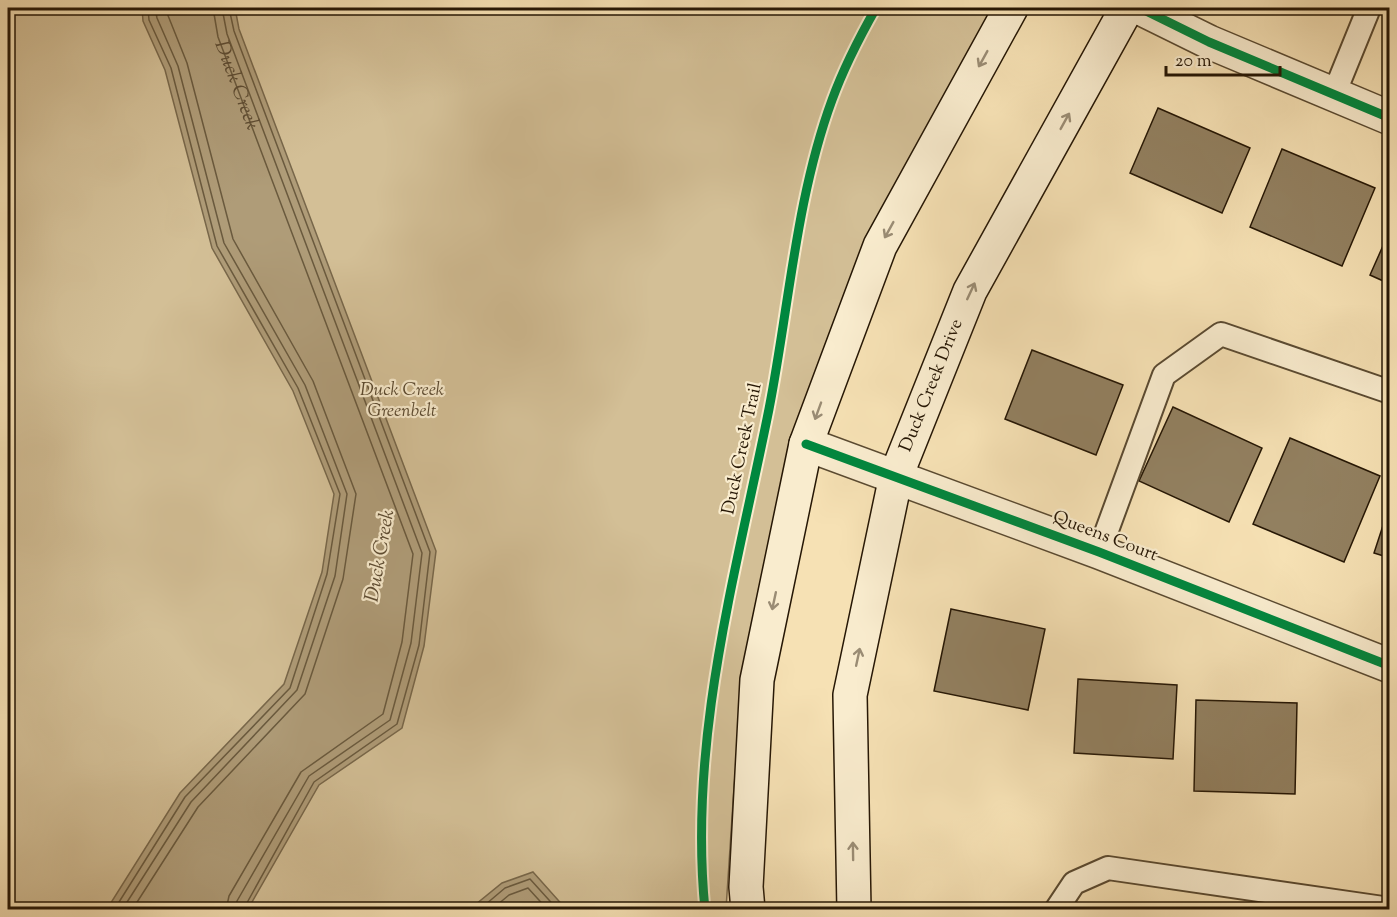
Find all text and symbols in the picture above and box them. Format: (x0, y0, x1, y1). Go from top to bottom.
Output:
water label: Duck Creek (206, 36, 266, 134)
scale bar (1166, 39, 1280, 77)
text: 20 m (1175, 49, 1212, 75)
one-way arrow (977, 50, 989, 67)
one-way arrow (1059, 112, 1071, 129)
one-way arrow (883, 221, 895, 238)
one-way arrow (965, 283, 977, 301)
street label: Duck Creek Drive (894, 315, 970, 456)
park label: Duck Creek Greenbelt (360, 378, 444, 425)
street label: Duck Creek Trail (716, 381, 770, 517)
one-way arrow (812, 402, 823, 420)
street label: Queens Court (1049, 505, 1161, 569)
water label: Duck Creek (359, 508, 403, 604)
one-way arrow (768, 591, 779, 610)
one-way arrow (853, 648, 864, 667)
one-way arrow (847, 842, 859, 862)

